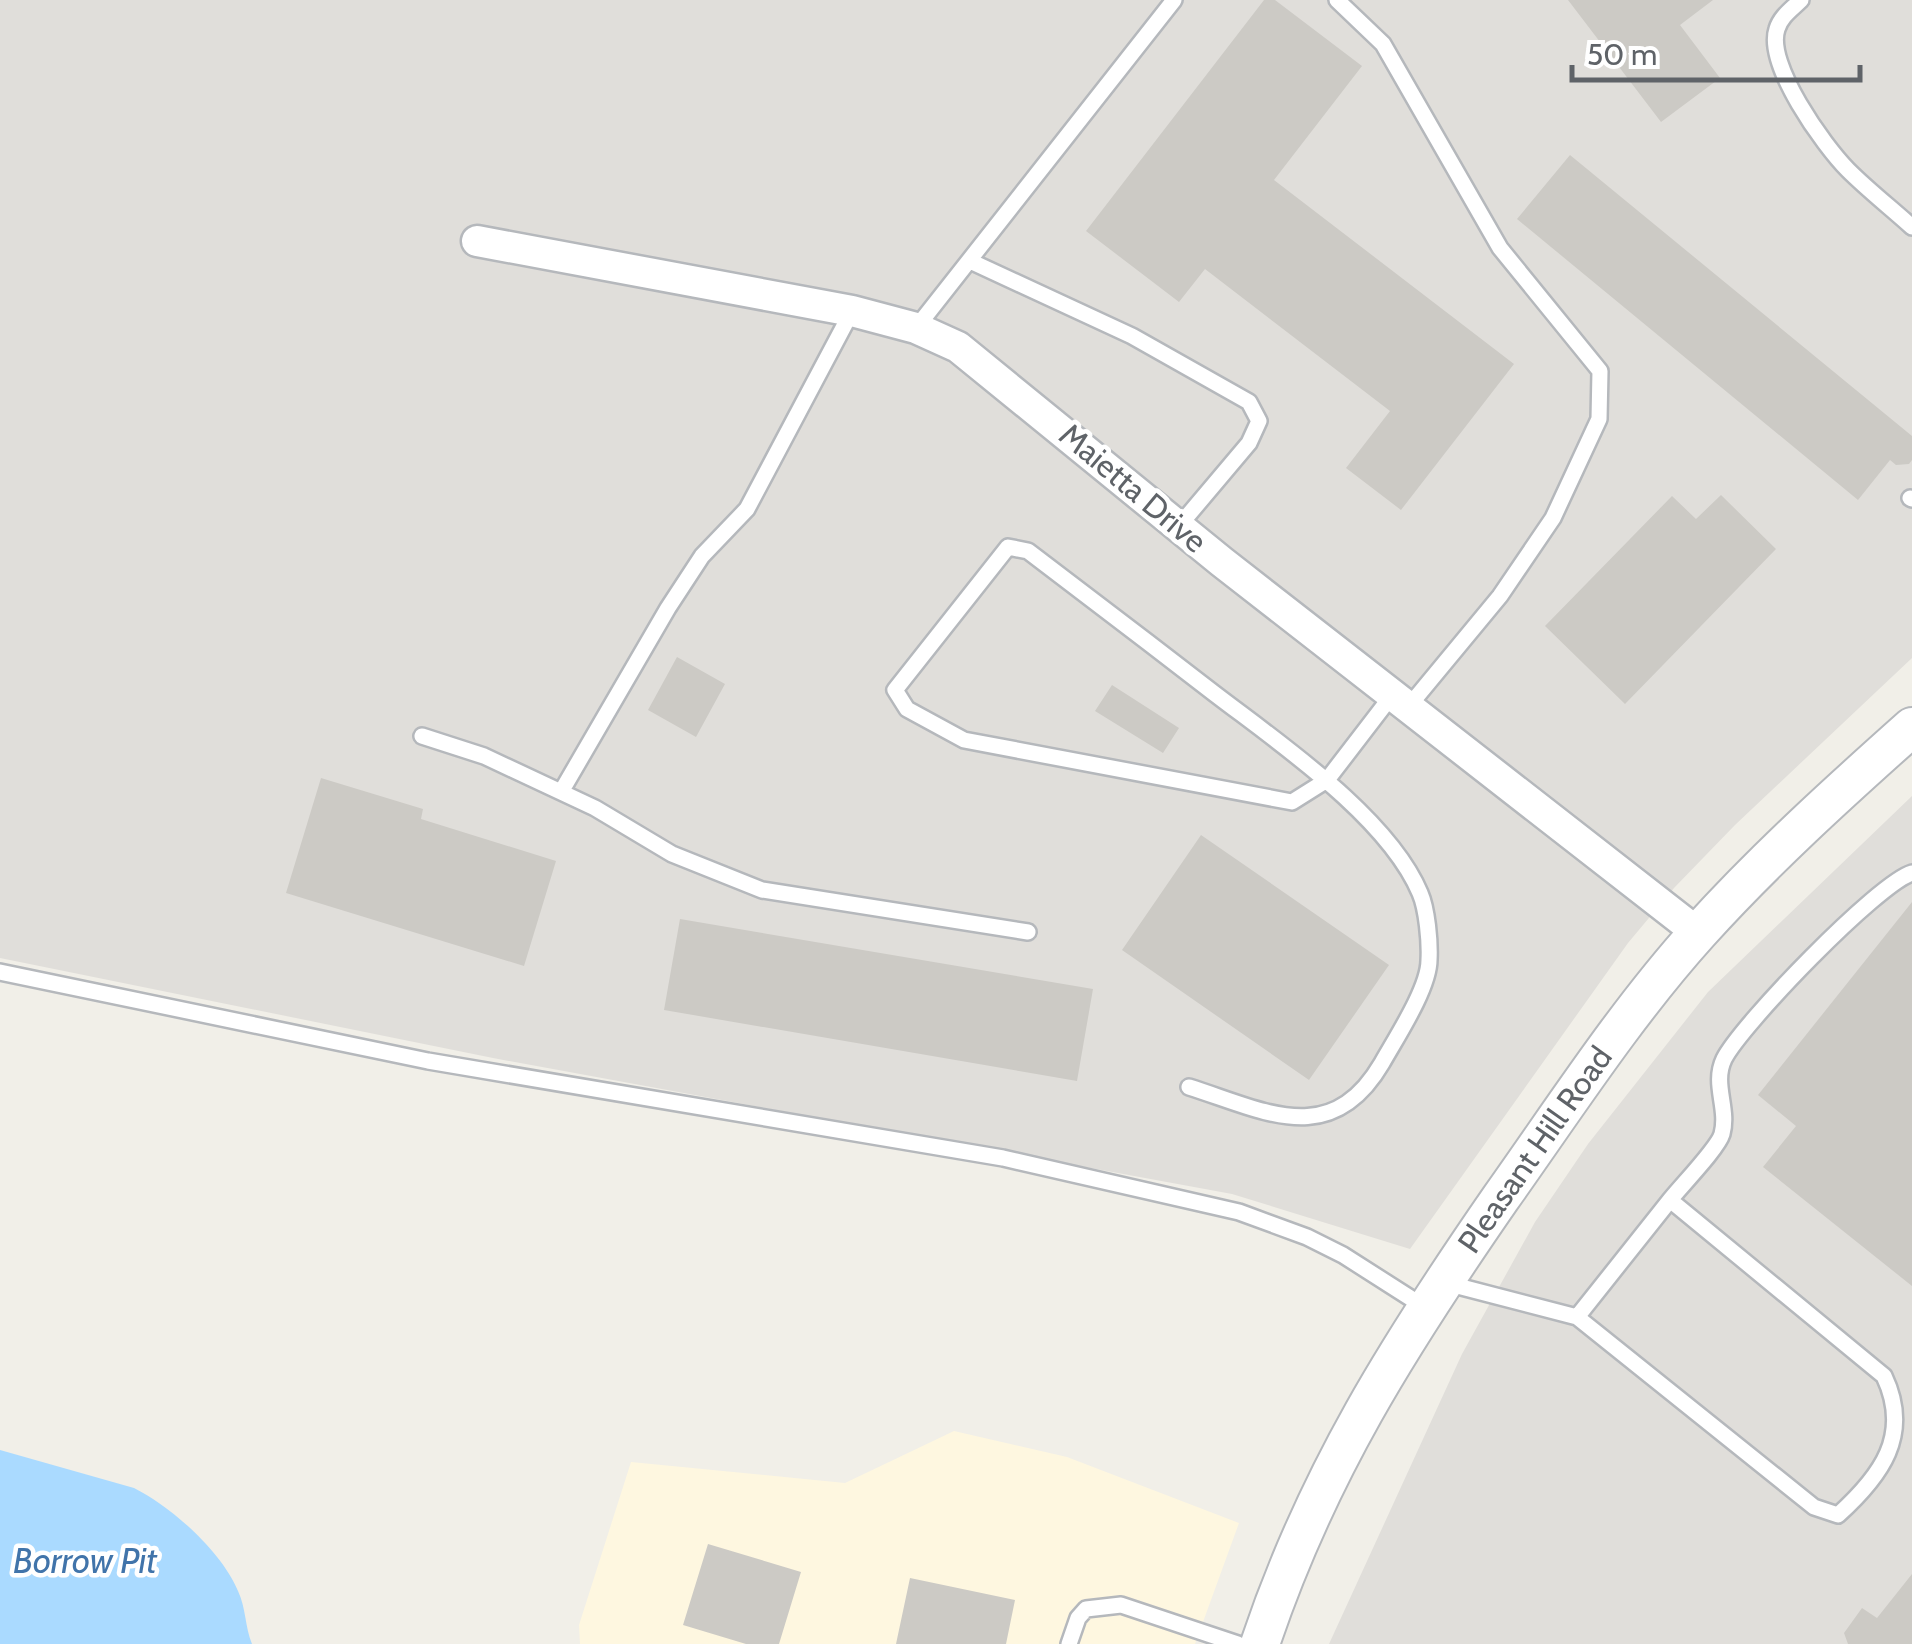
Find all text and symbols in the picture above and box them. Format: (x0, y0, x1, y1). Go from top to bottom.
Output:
scale bar (1572, 20, 1860, 82)
text: 50 m (1587, 36, 1657, 73)
street label: Maietta Drive (1052, 415, 1215, 560)
street label: Pleasant Hill Road (1449, 1039, 1620, 1260)
water label: Borrow Pit (13, 1539, 158, 1582)

